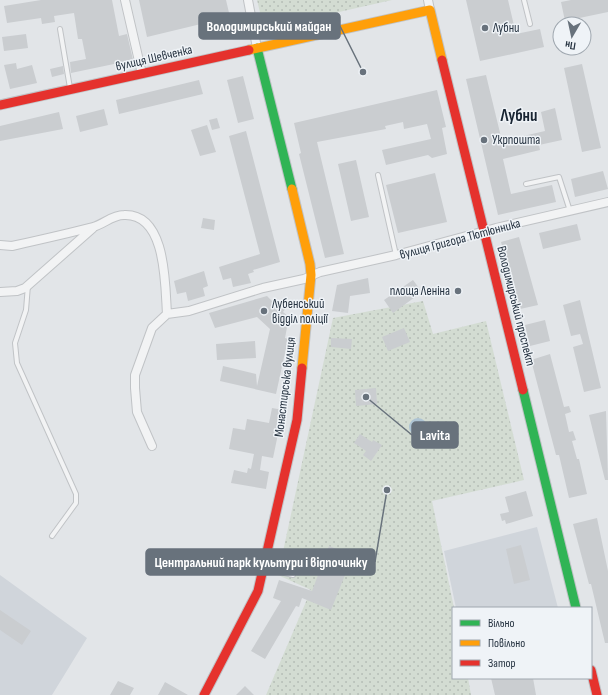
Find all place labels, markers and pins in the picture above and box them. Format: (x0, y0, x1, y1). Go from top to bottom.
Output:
callout: Володимирський майдан (199, 13, 340, 39)
place label: Лубни (492, 20, 520, 36)
marker: Лубни (480, 23, 490, 33)
place label: Укрпошта (492, 132, 540, 148)
marker: Укрпошта (479, 135, 489, 145)
place label: площа Леніна (390, 283, 450, 299)
marker: площа Леніна (453, 286, 463, 296)
place label: Лубенський відділ поліції (271, 296, 329, 327)
marker: Лубенський відділ поліції (259, 306, 269, 316)
callout: Lavita (412, 422, 458, 448)
callout: Центральний парк культури і відпочинку (146, 549, 375, 575)

